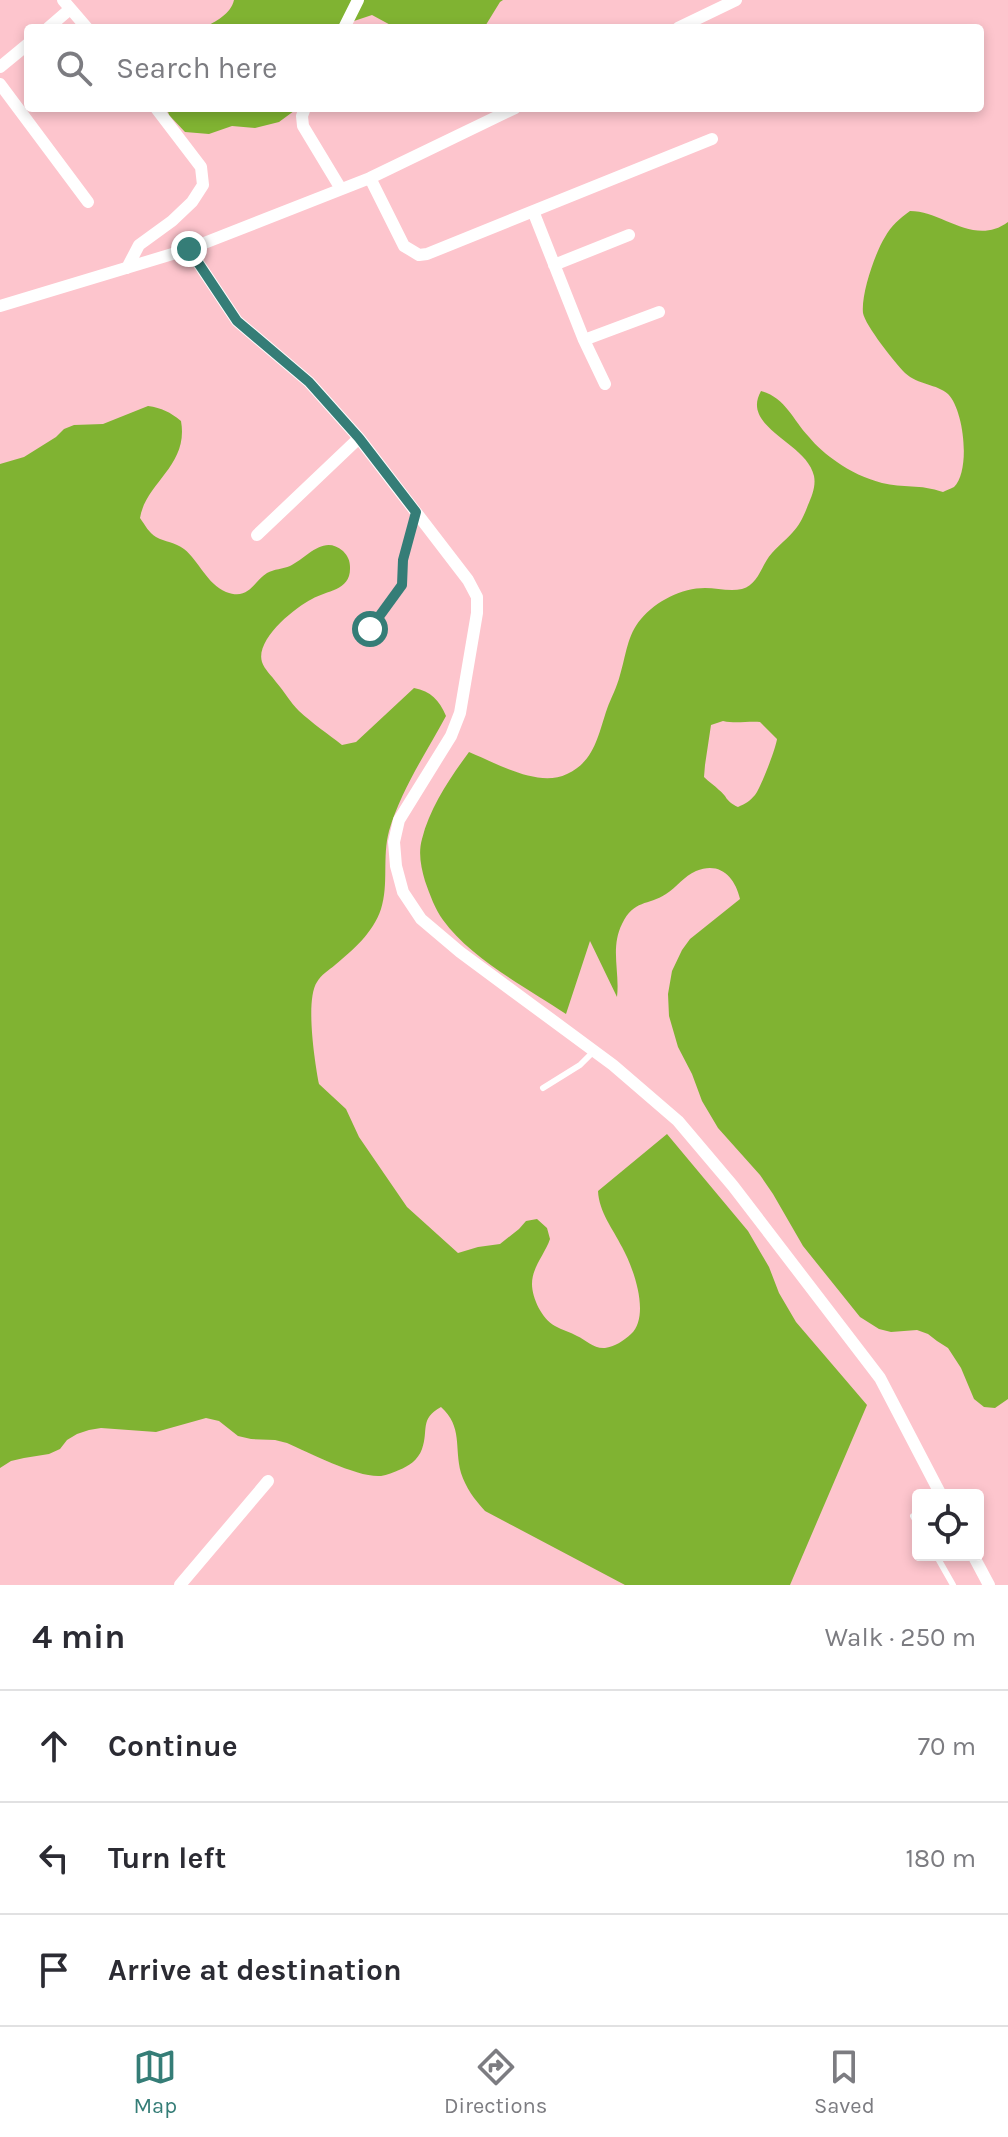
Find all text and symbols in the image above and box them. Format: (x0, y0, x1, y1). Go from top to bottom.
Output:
search box (24, 24, 984, 112)
icon: search (52, 46, 96, 90)
text: Search here (116, 50, 277, 86)
route end (171, 231, 207, 267)
route start (352, 611, 388, 647)
map controls (912, 1489, 984, 1561)
button: locate (912, 1489, 984, 1561)
text: 4 min (32, 1617, 125, 1657)
text: Walk · 250 m (825, 1622, 976, 1653)
icon: ahead (32, 1724, 76, 1768)
text: Continue (108, 1728, 238, 1764)
text: 70 m (918, 1731, 976, 1762)
icon: left (32, 1836, 76, 1880)
text: Turn left (108, 1840, 226, 1876)
text: 180 m (906, 1843, 976, 1874)
icon: arrive (32, 1948, 76, 1992)
text: Arrive at destination (108, 1952, 402, 1988)
tab: Map (133, 2045, 177, 2119)
tab: Directions (444, 2045, 547, 2119)
tab: Saved (814, 2045, 875, 2119)

